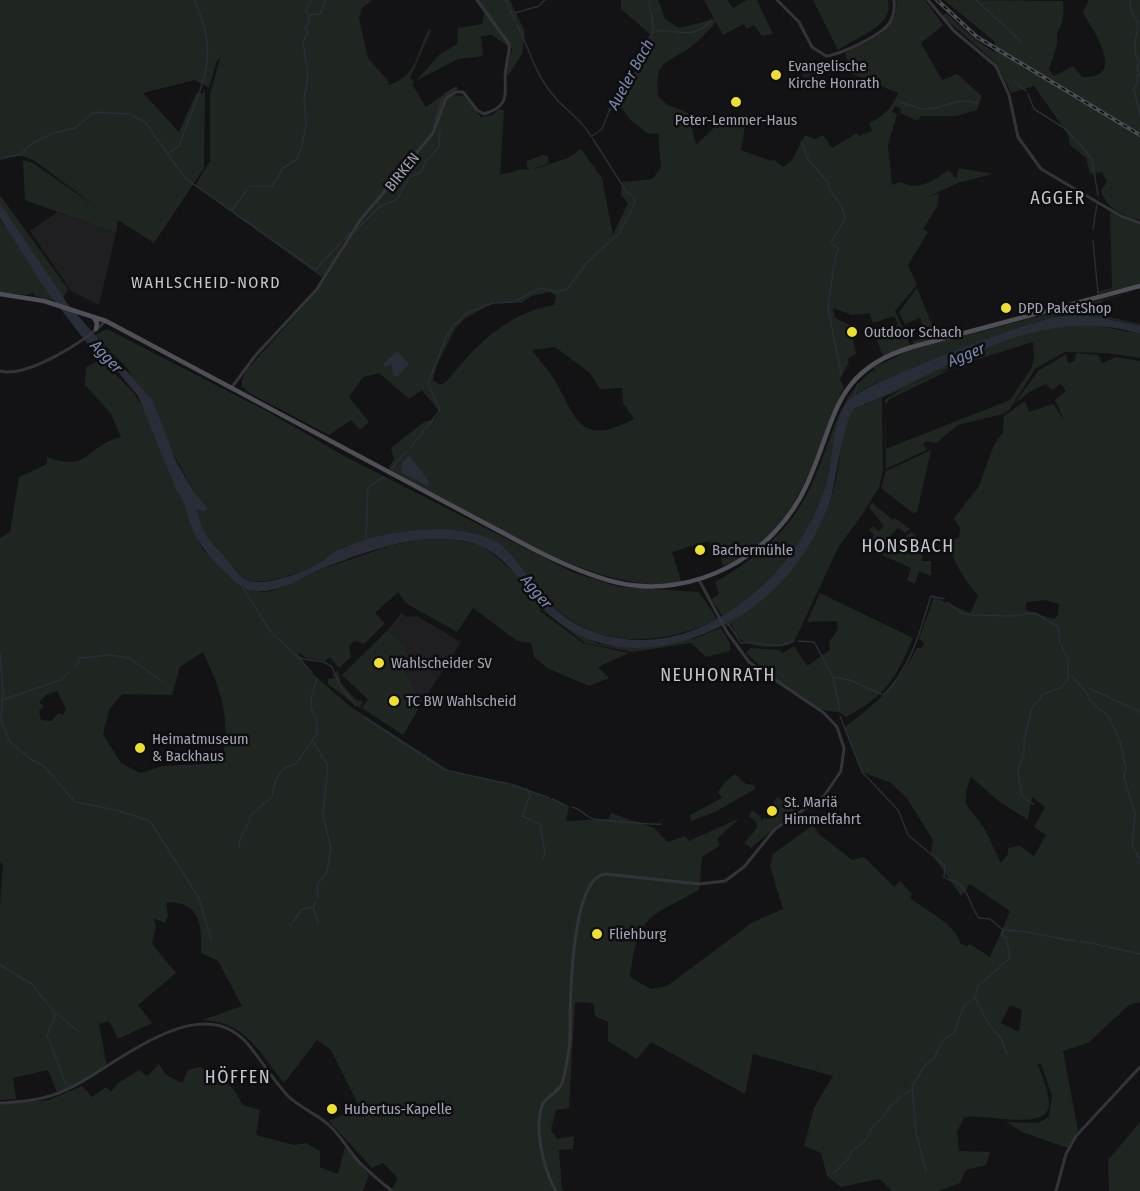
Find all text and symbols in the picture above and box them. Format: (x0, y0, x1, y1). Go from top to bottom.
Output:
water label: Aueler Bach (603, 36, 658, 114)
place label: Evangelische Kirche Honrath (788, 57, 880, 92)
marker: Evangelische Kirche Honrath (769, 68, 783, 82)
marker: Peter-Lemmer-Haus (729, 95, 743, 109)
place label: Peter-Lemmer-Haus (675, 111, 797, 129)
street label: BIRKEN (381, 149, 423, 195)
district label: AGGER (1030, 187, 1086, 209)
district label: WAHLSCHEID-NORD (131, 273, 281, 292)
place label: DPD PaketShop (1018, 299, 1112, 317)
marker: DPD PaketShop (999, 301, 1013, 315)
place label: Outdoor Schach (864, 323, 962, 341)
marker: Outdoor Schach (845, 325, 859, 339)
water label: Agger (86, 335, 127, 377)
water label: Agger (944, 338, 988, 371)
district label: HONSBACH (861, 535, 955, 557)
place label: Bachermühle (712, 541, 793, 559)
marker: Bachermühle (693, 543, 707, 557)
water label: Agger (516, 570, 556, 612)
place label: Wahlscheider SV (391, 654, 492, 672)
marker: Wahlscheider SV (372, 656, 386, 670)
district label: NEUHONRATH (660, 664, 776, 686)
place label: TC BW Wahlscheid (406, 692, 516, 710)
marker: TC BW Wahlscheid (387, 694, 401, 708)
place label: Heimatmuseum & Backhaus (152, 730, 249, 765)
marker: Heimatmuseum & Backhaus (133, 741, 147, 755)
place label: St. Mariä Himmelfahrt (784, 793, 861, 828)
marker: St. Mariä Himmelfahrt (765, 804, 779, 818)
place label: Fliehburg (609, 925, 666, 943)
marker: Fliehburg (590, 927, 604, 941)
district label: HÖFFEN (205, 1066, 271, 1088)
place label: Hubertus-Kapelle (344, 1100, 452, 1118)
marker: Hubertus-Kapelle (325, 1102, 339, 1116)

